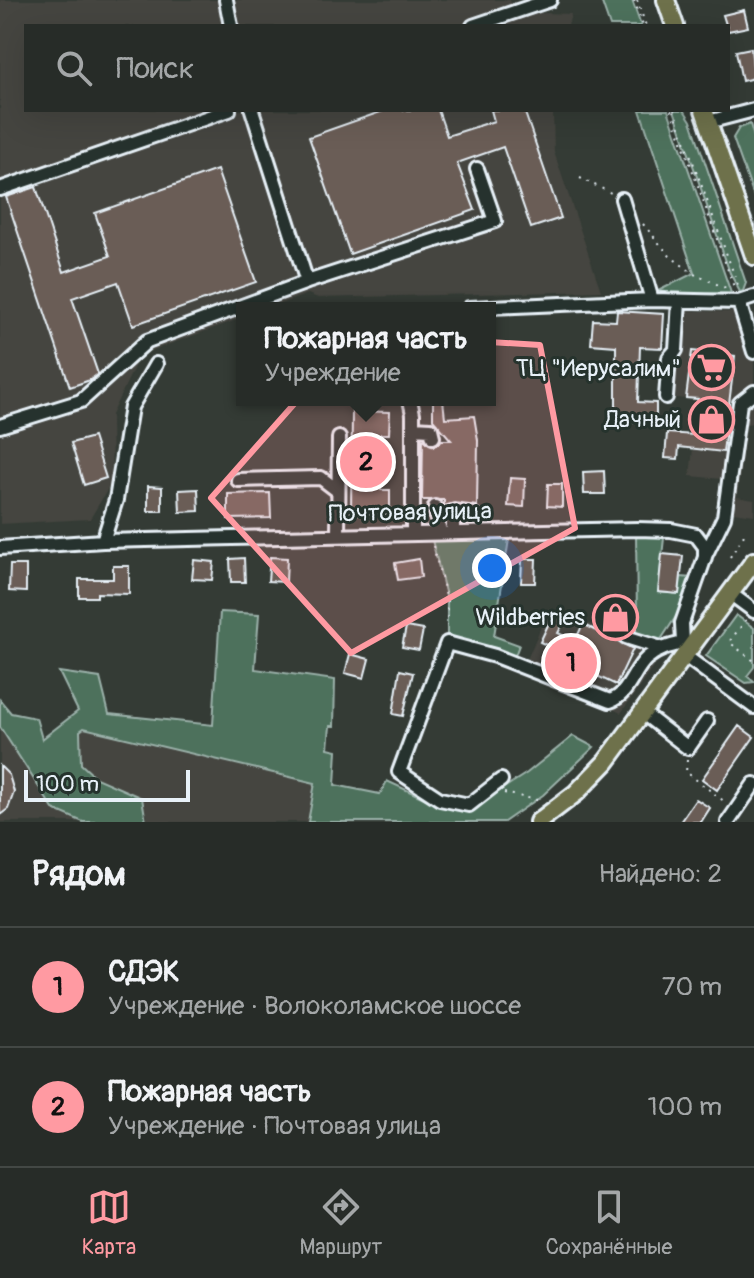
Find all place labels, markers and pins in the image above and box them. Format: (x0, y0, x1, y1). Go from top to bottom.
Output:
supermarket icon: ТЦ "Иерусалим" (688, 344, 736, 392)
place label: ТЦ "Иерусалим" (516, 354, 681, 383)
shop icon: Дачный (688, 395, 736, 443)
place label: Дачный (603, 405, 681, 434)
pin: 2 (340, 432, 392, 492)
shop icon: Wildberries (592, 593, 640, 641)
place label: Wildberries (475, 603, 585, 632)
pin: 1 (545, 633, 597, 693)

